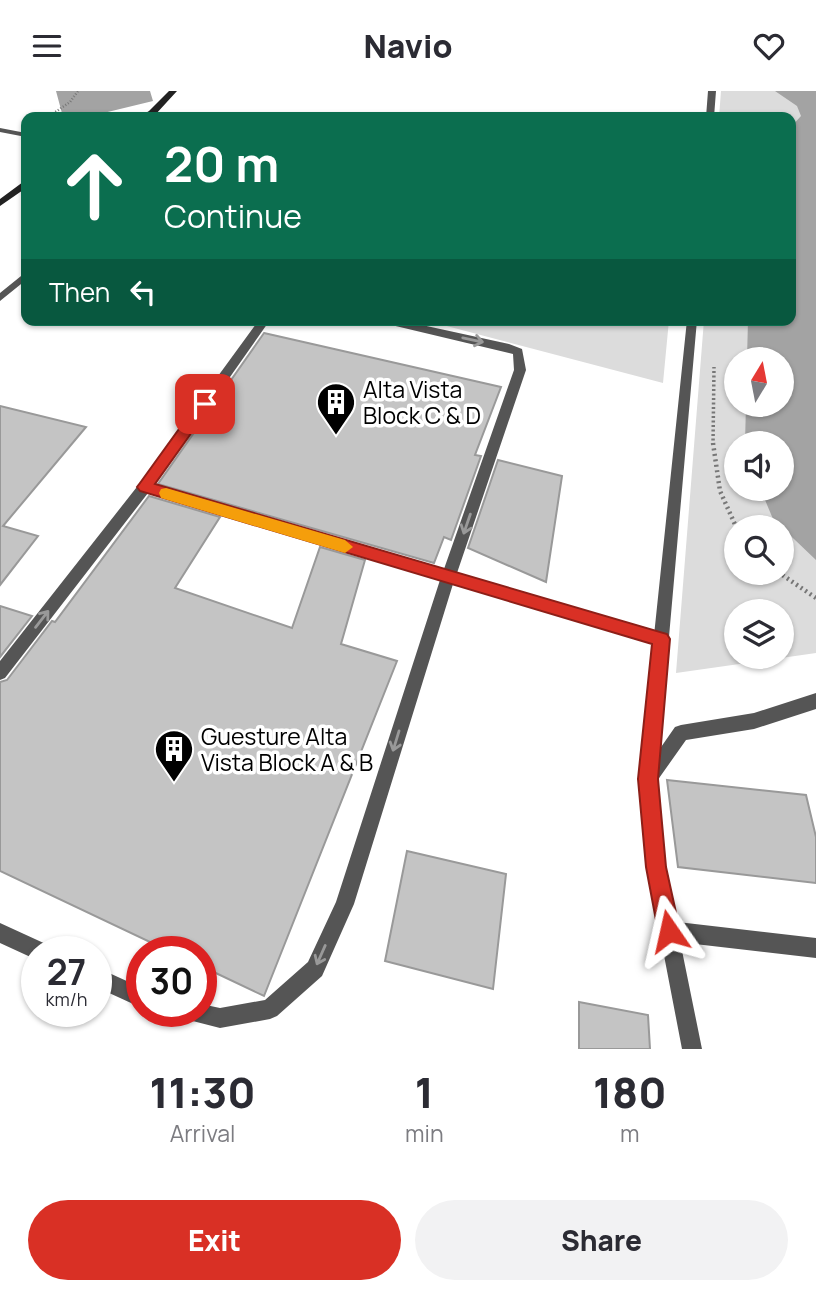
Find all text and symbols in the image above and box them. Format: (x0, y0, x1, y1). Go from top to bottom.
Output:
text: Navio (363, 24, 453, 68)
icon: menu (28, 27, 66, 65)
icon: heart (750, 27, 788, 65)
text: 20 m (164, 130, 279, 197)
icon: ahead (49, 140, 140, 231)
text: Continue (164, 194, 302, 238)
icon: left (124, 273, 162, 311)
text: Then (49, 274, 110, 310)
one-way arrow (461, 334, 484, 347)
north arrow (724, 347, 794, 417)
map controls (724, 347, 794, 669)
place label: Alta Vista Block C & D (363, 373, 481, 431)
pin (175, 374, 235, 434)
building icon: Alta Vista Block C & D (315, 381, 357, 436)
icon: arrive (186, 385, 224, 423)
button: sound (724, 431, 794, 501)
one-way arrow (460, 513, 472, 535)
button: search (724, 515, 794, 585)
button: layers (724, 599, 794, 669)
one-way arrow (34, 611, 49, 629)
place label: Guesture Alta Vista Block A & B (201, 720, 373, 778)
building icon: Guesture Alta Vista Block A & B (153, 728, 195, 783)
one-way arrow (388, 729, 401, 751)
position arrow (632, 894, 706, 968)
speed limit sign: 30 (126, 936, 217, 1027)
one-way arrow (314, 944, 327, 965)
text: 27 (47, 948, 86, 996)
text: km/h (46, 987, 87, 1011)
text: 11:30 (149, 1063, 256, 1121)
text: 1 (415, 1063, 434, 1121)
text: 180 (593, 1063, 667, 1121)
text: Arrival (170, 1117, 235, 1149)
text: min (405, 1117, 444, 1149)
text: m (620, 1117, 640, 1149)
button: Exit (28, 1200, 401, 1280)
button: Share (415, 1200, 788, 1280)

